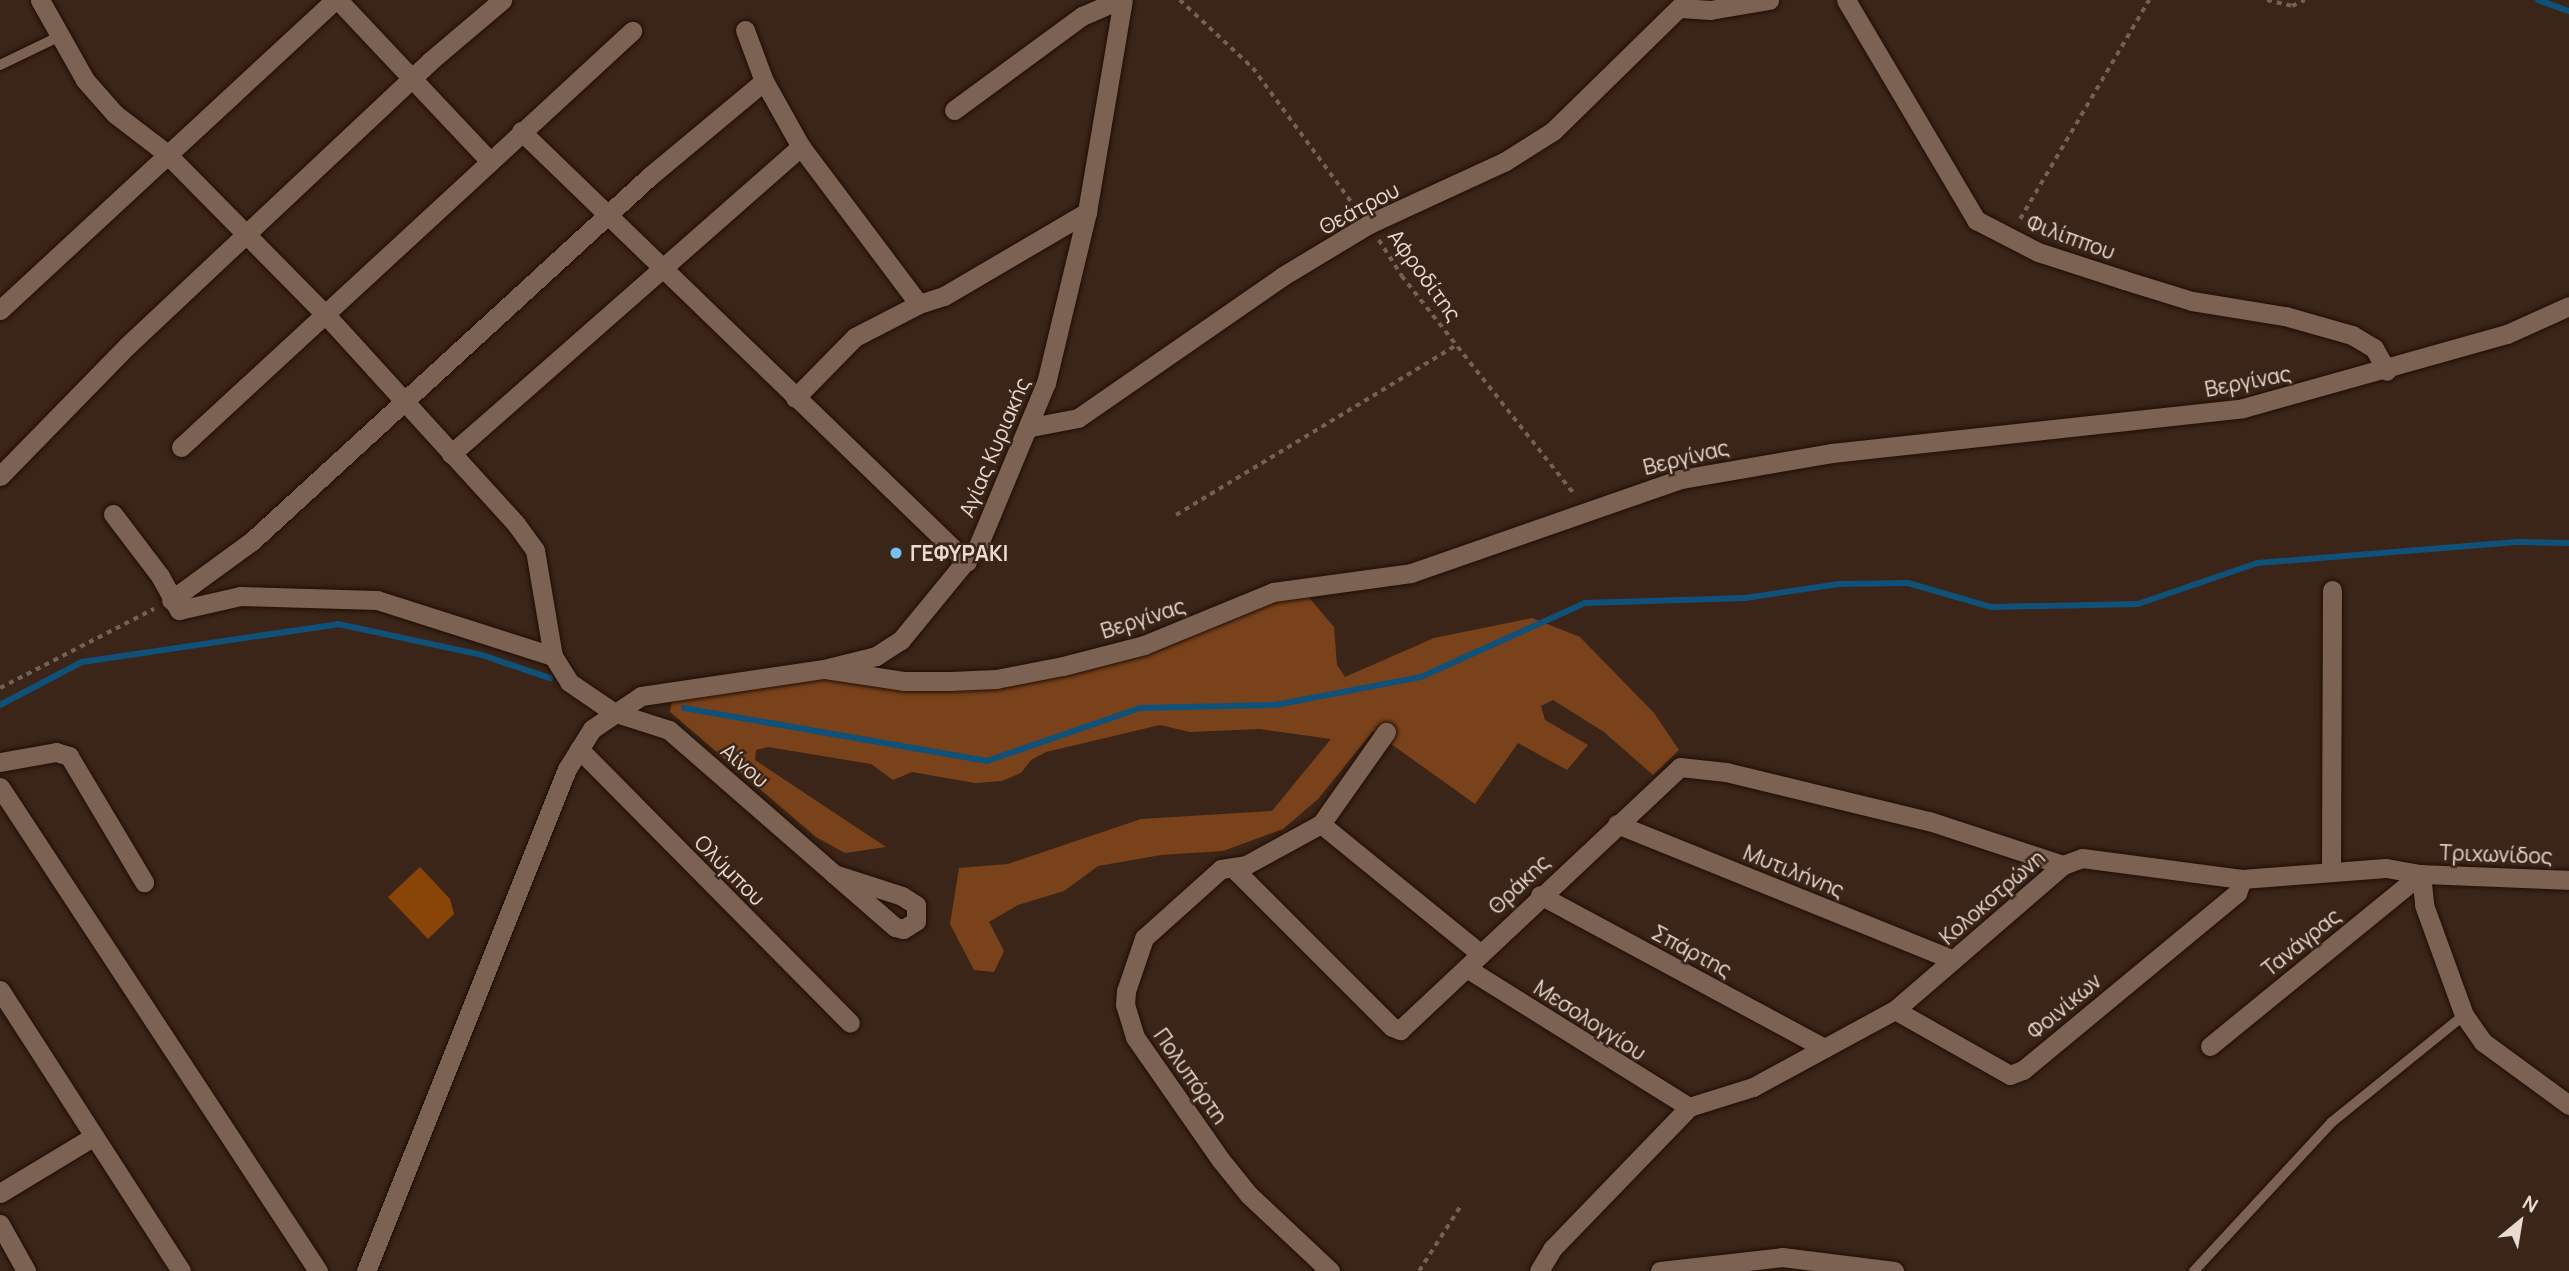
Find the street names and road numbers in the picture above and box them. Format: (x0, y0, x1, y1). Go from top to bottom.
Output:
street label: Θεάτρου (1315, 177, 1403, 239)
street label: Φιλίππου (2023, 209, 2119, 265)
street label: Αφροδίτης (1383, 224, 1467, 326)
street label: Βεργίνας (2203, 360, 2293, 402)
street label: Αγίας Κυριακής (953, 373, 1035, 521)
street label: Βεργίνας (1641, 434, 1731, 480)
street label: Βεργίνας (1098, 593, 1188, 643)
street label: Αίνου (716, 738, 774, 792)
street label: Ολύμπου (690, 830, 770, 910)
street label: Μυτιλήνης (1740, 839, 1848, 903)
street label: Τριχωνίδος (2439, 839, 2553, 869)
street label: Κολοκοτρώνη (1934, 845, 2050, 949)
street label: Θράκης (1483, 849, 1555, 919)
street label: Τανάγρας (2257, 903, 2345, 981)
street label: Σπάρτης (1648, 919, 1736, 983)
street label: Φοινίκων (2022, 968, 2106, 1044)
street label: Μεσολογγίου (1530, 975, 1650, 1065)
street label: Πολυπόρτη (1149, 1023, 1233, 1129)

